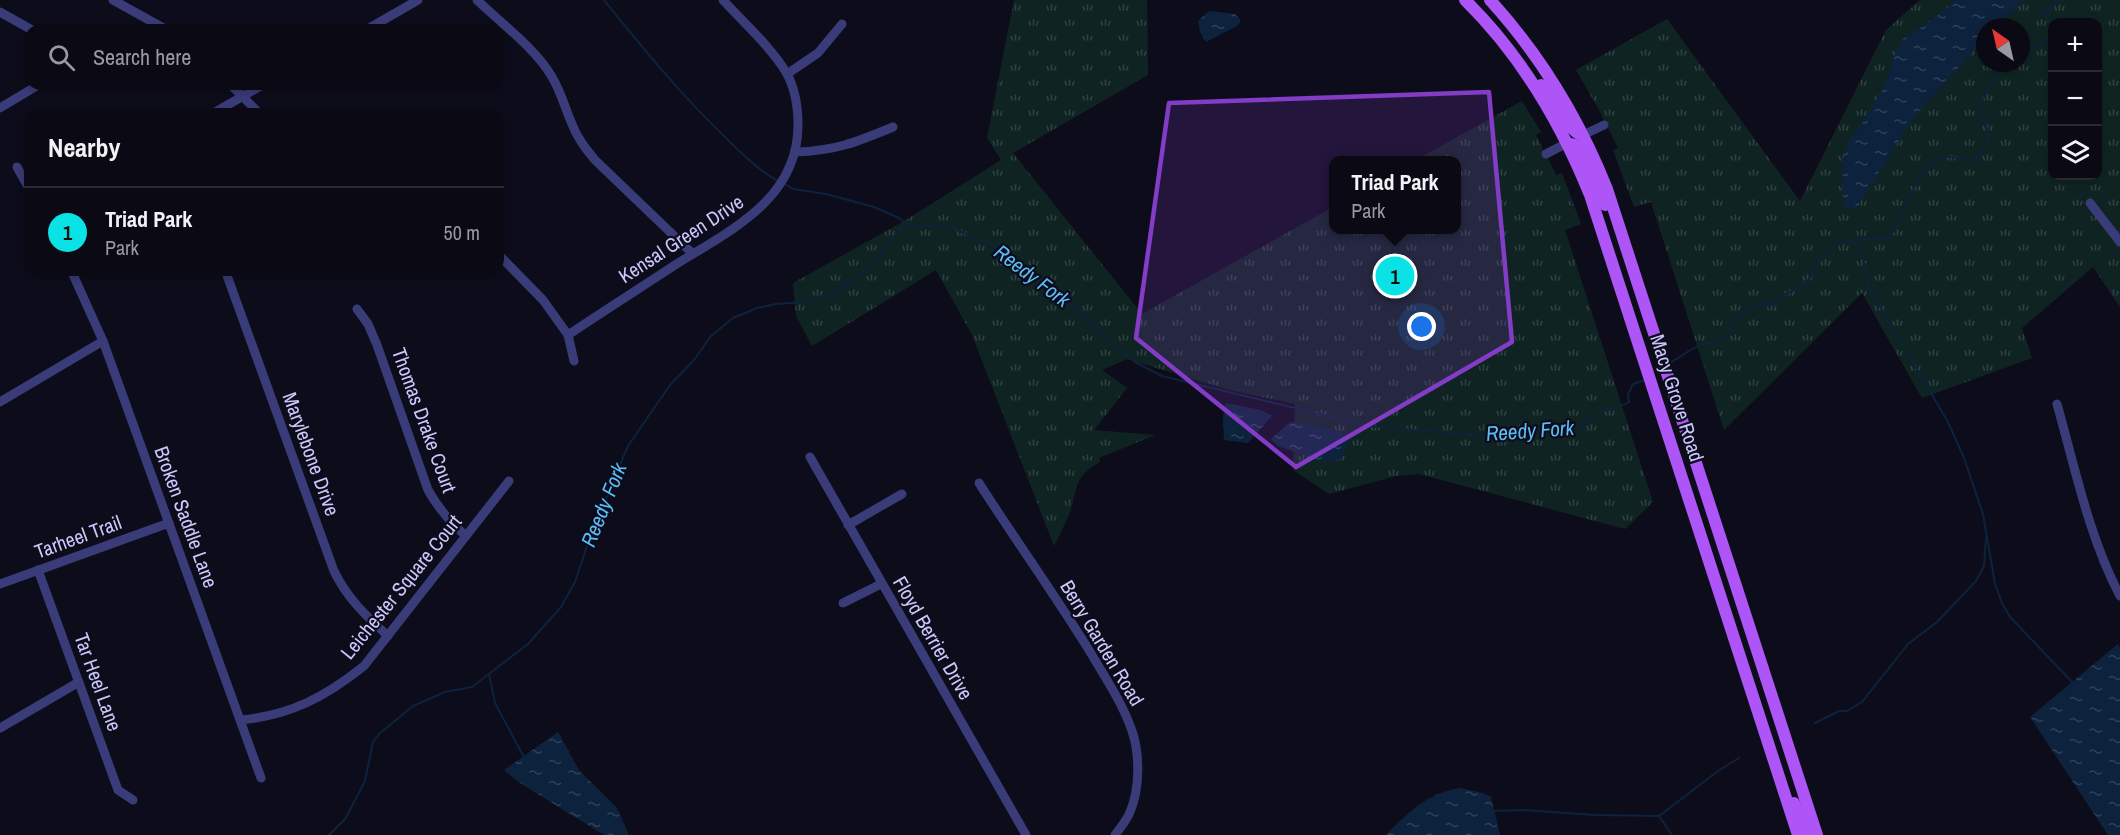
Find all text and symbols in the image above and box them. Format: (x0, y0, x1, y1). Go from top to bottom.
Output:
north arrow (1976, 18, 2030, 72)
map controls (2048, 18, 2102, 180)
button: + (2048, 18, 2102, 72)
search box (24, 24, 504, 90)
icon: search (45, 41, 78, 74)
text: Search here (93, 42, 191, 72)
button: − (2048, 72, 2102, 126)
button: layers (2048, 126, 2102, 180)
text: Nearby (48, 130, 120, 165)
popup (1329, 156, 1461, 234)
text: Triad Park (1351, 167, 1439, 197)
street label: Kensal Green Drive (613, 188, 748, 289)
text: Park (1351, 197, 1385, 224)
text: Triad Park (105, 204, 192, 234)
text: 1 (63, 219, 72, 246)
text: 50 m (444, 219, 480, 246)
text: Park (105, 234, 139, 261)
water label: Reedy Fork (988, 237, 1077, 315)
pin: 1 (1376, 254, 1414, 298)
your location (1407, 312, 1436, 341)
street label: Macy Grove Road (1644, 331, 1711, 465)
street label: Thomas Drake Court (386, 344, 463, 496)
street label: Marylebone Drive (277, 388, 346, 519)
water label: Reedy Fork (1485, 413, 1576, 448)
street label: Broken Saddle Lane (148, 442, 225, 591)
water label: Reedy Fork (574, 457, 634, 551)
street label: Tarheel Trail (31, 508, 125, 565)
street label: Leichester Square Court (334, 508, 468, 665)
street label: Floyd Berrier Drive (887, 571, 980, 704)
street label: Berry Garden Road (1054, 575, 1151, 711)
street label: Tar Heel Lane (68, 629, 129, 735)

